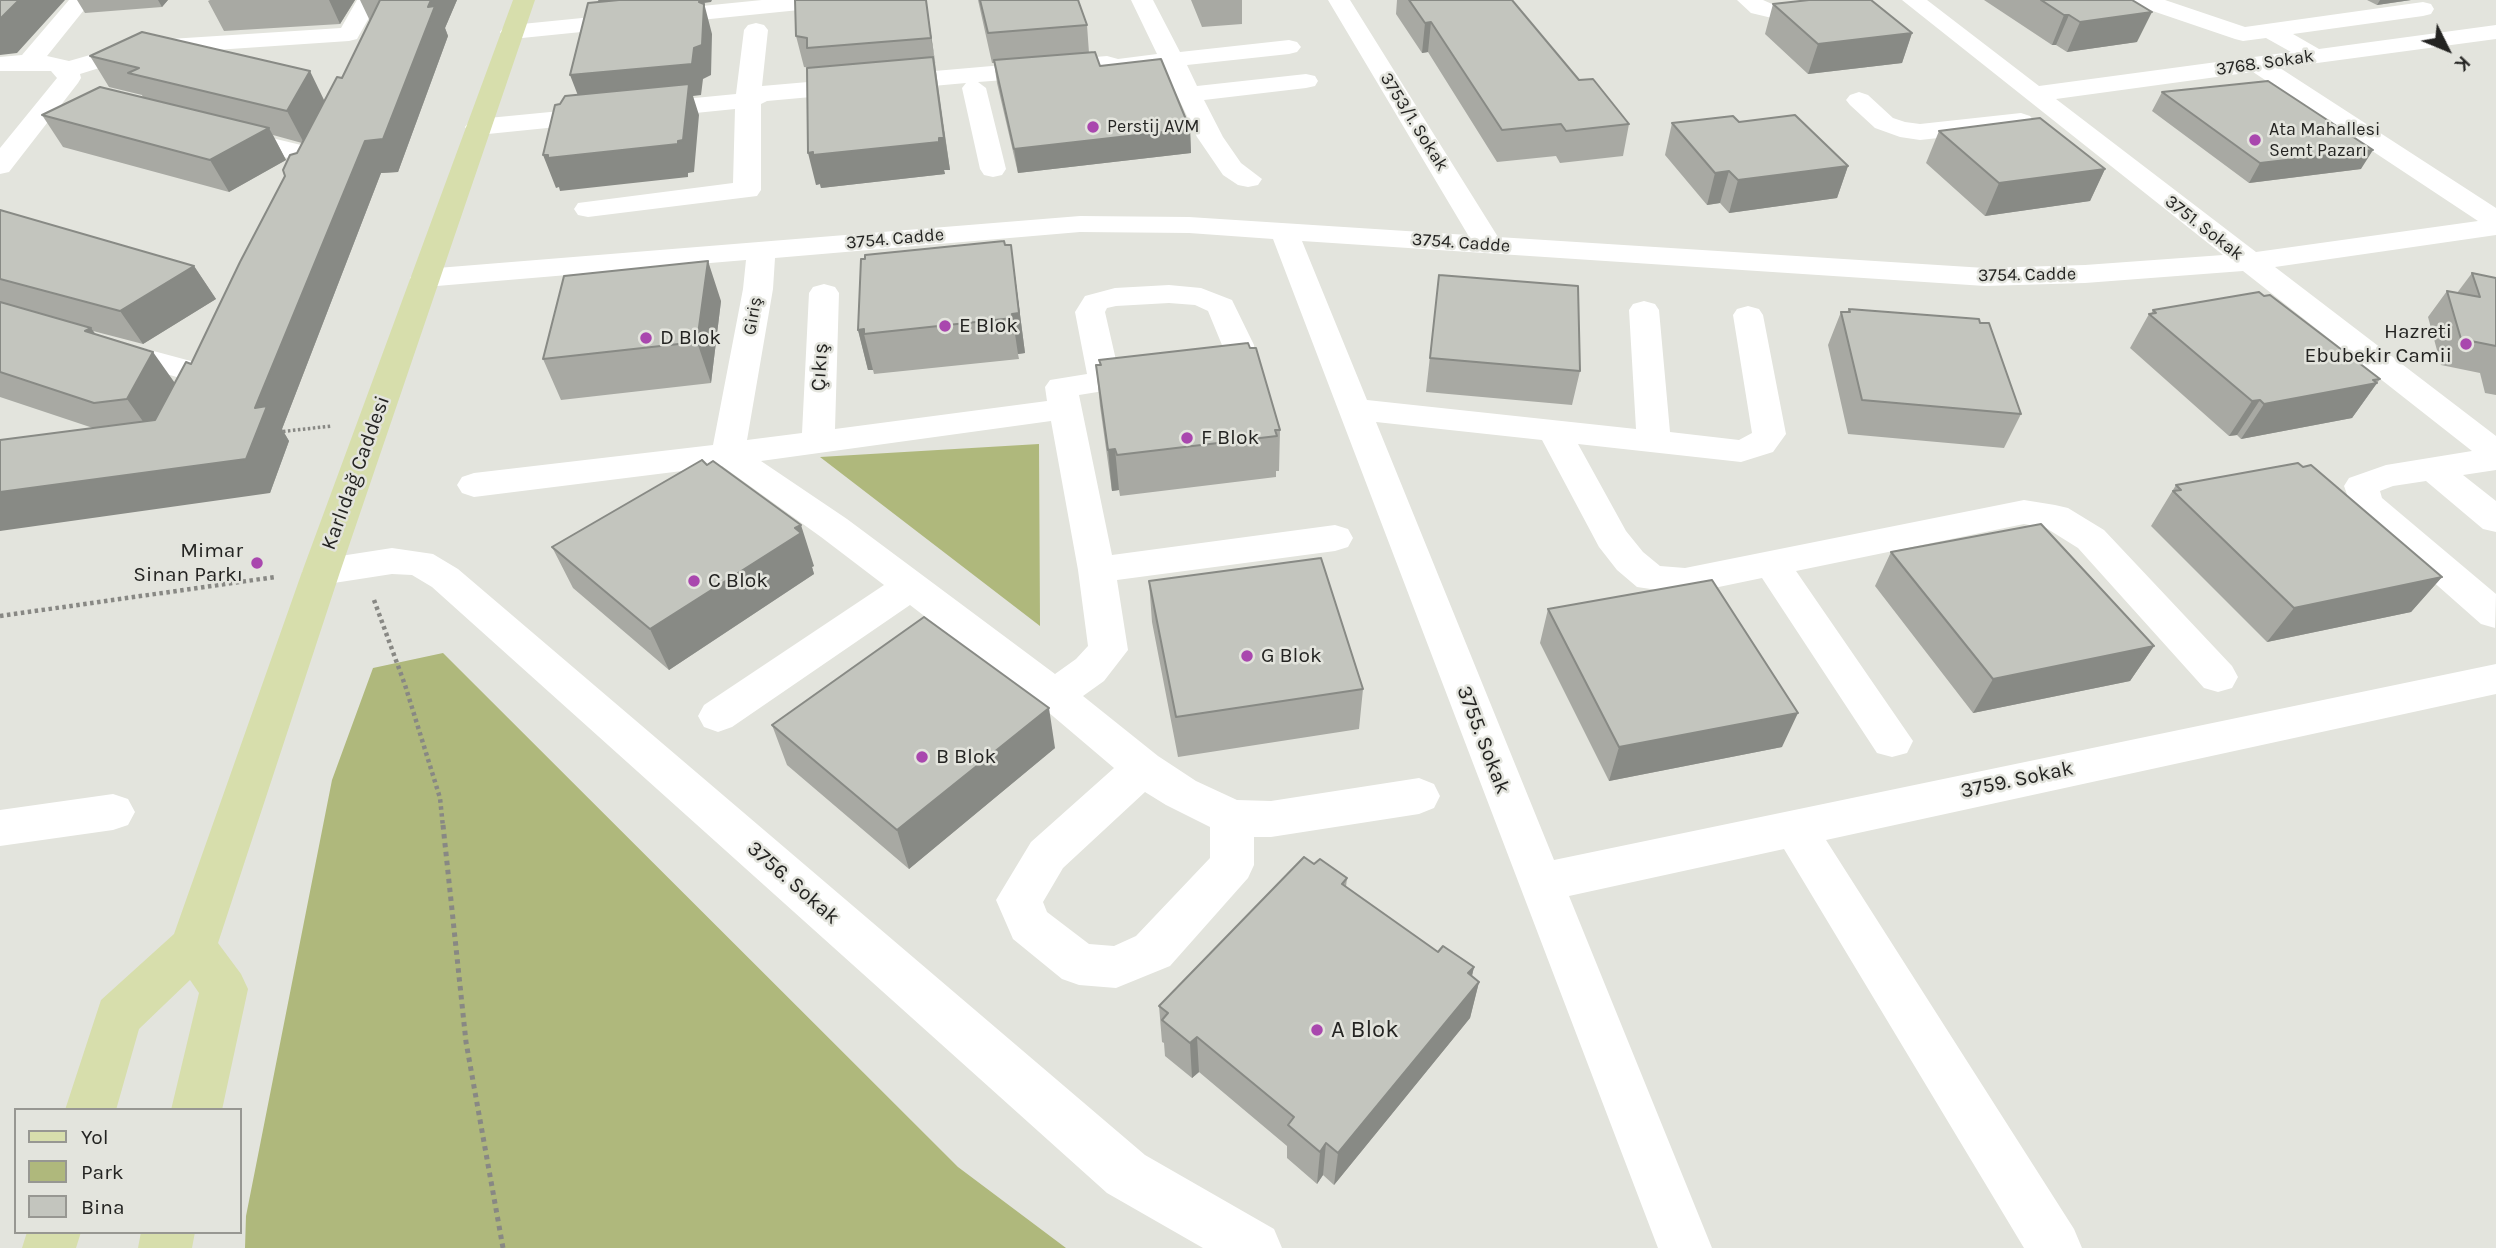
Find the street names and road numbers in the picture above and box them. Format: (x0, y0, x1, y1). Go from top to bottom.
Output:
street label: 3768. Sokak (2215, 45, 2315, 81)
street label: 3753/1. Sokak (1375, 69, 1453, 175)
street label: 3751. Sokak (2160, 191, 2248, 265)
street label: 3754. Cadde (845, 224, 945, 254)
street label: 3754. Cadde (1411, 229, 1511, 257)
street label: 3754. Cadde (1978, 263, 2076, 287)
street label: Giriş (739, 295, 767, 337)
street label: Çıkış (806, 342, 834, 392)
street label: Karlıdağ Caddesi (316, 392, 396, 554)
street label: 3755. Sokak (1451, 682, 1515, 798)
street label: 3759. Sokak (1958, 756, 2076, 804)
street label: 3756. Sokak (742, 836, 844, 930)

